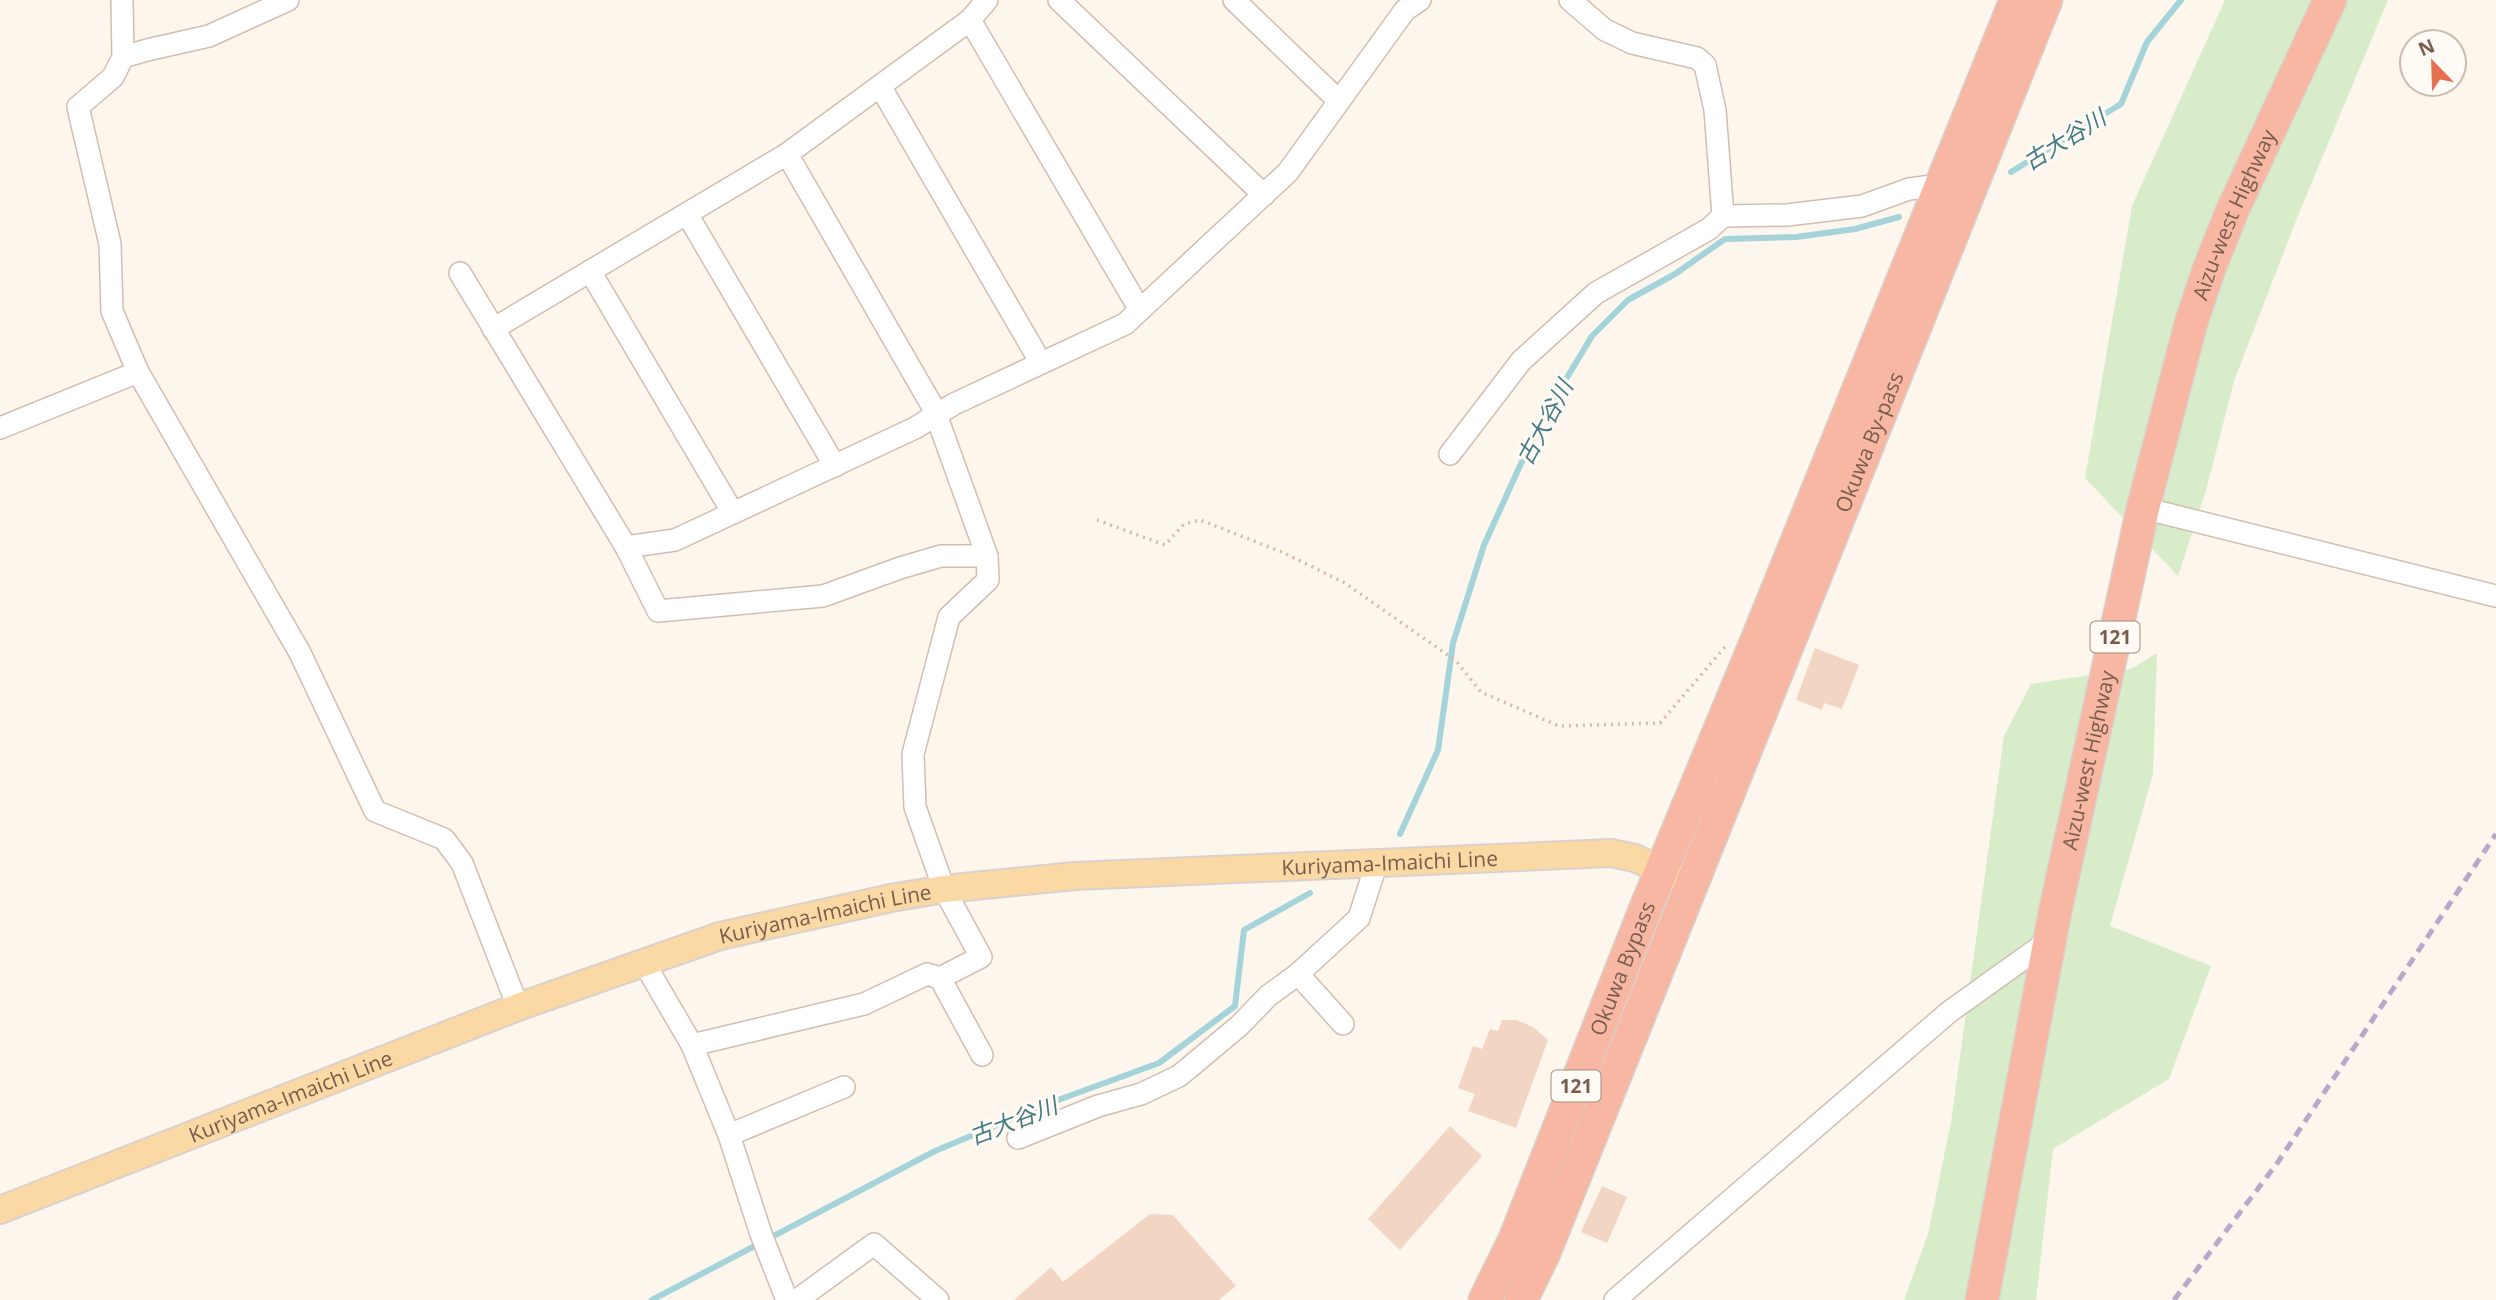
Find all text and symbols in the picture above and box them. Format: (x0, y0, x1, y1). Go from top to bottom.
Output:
north arrow (2398, 28, 2468, 98)
text: N (2414, 32, 2439, 62)
water label: 古大谷川 (2017, 99, 2114, 177)
street label: Aizu-west Highway (2186, 124, 2282, 303)
street label: Okuwa By-pass (1828, 368, 1910, 516)
water label: 古大谷川 (1508, 371, 1581, 470)
road number: 121 (2090, 622, 2140, 652)
street label: Aizu-west Highway (2055, 668, 2121, 853)
street label: Kuriyama-Imaichi Line (1281, 844, 1499, 881)
street label: Kuriyama-Imaichi Line (716, 877, 934, 950)
street label: Okuwa Bypass (1583, 897, 1661, 1040)
street label: Kuriyama-Imaichi Line (184, 1044, 397, 1149)
road number: 121 (1552, 1070, 1600, 1102)
water label: 古大谷川 (964, 1088, 1064, 1151)

